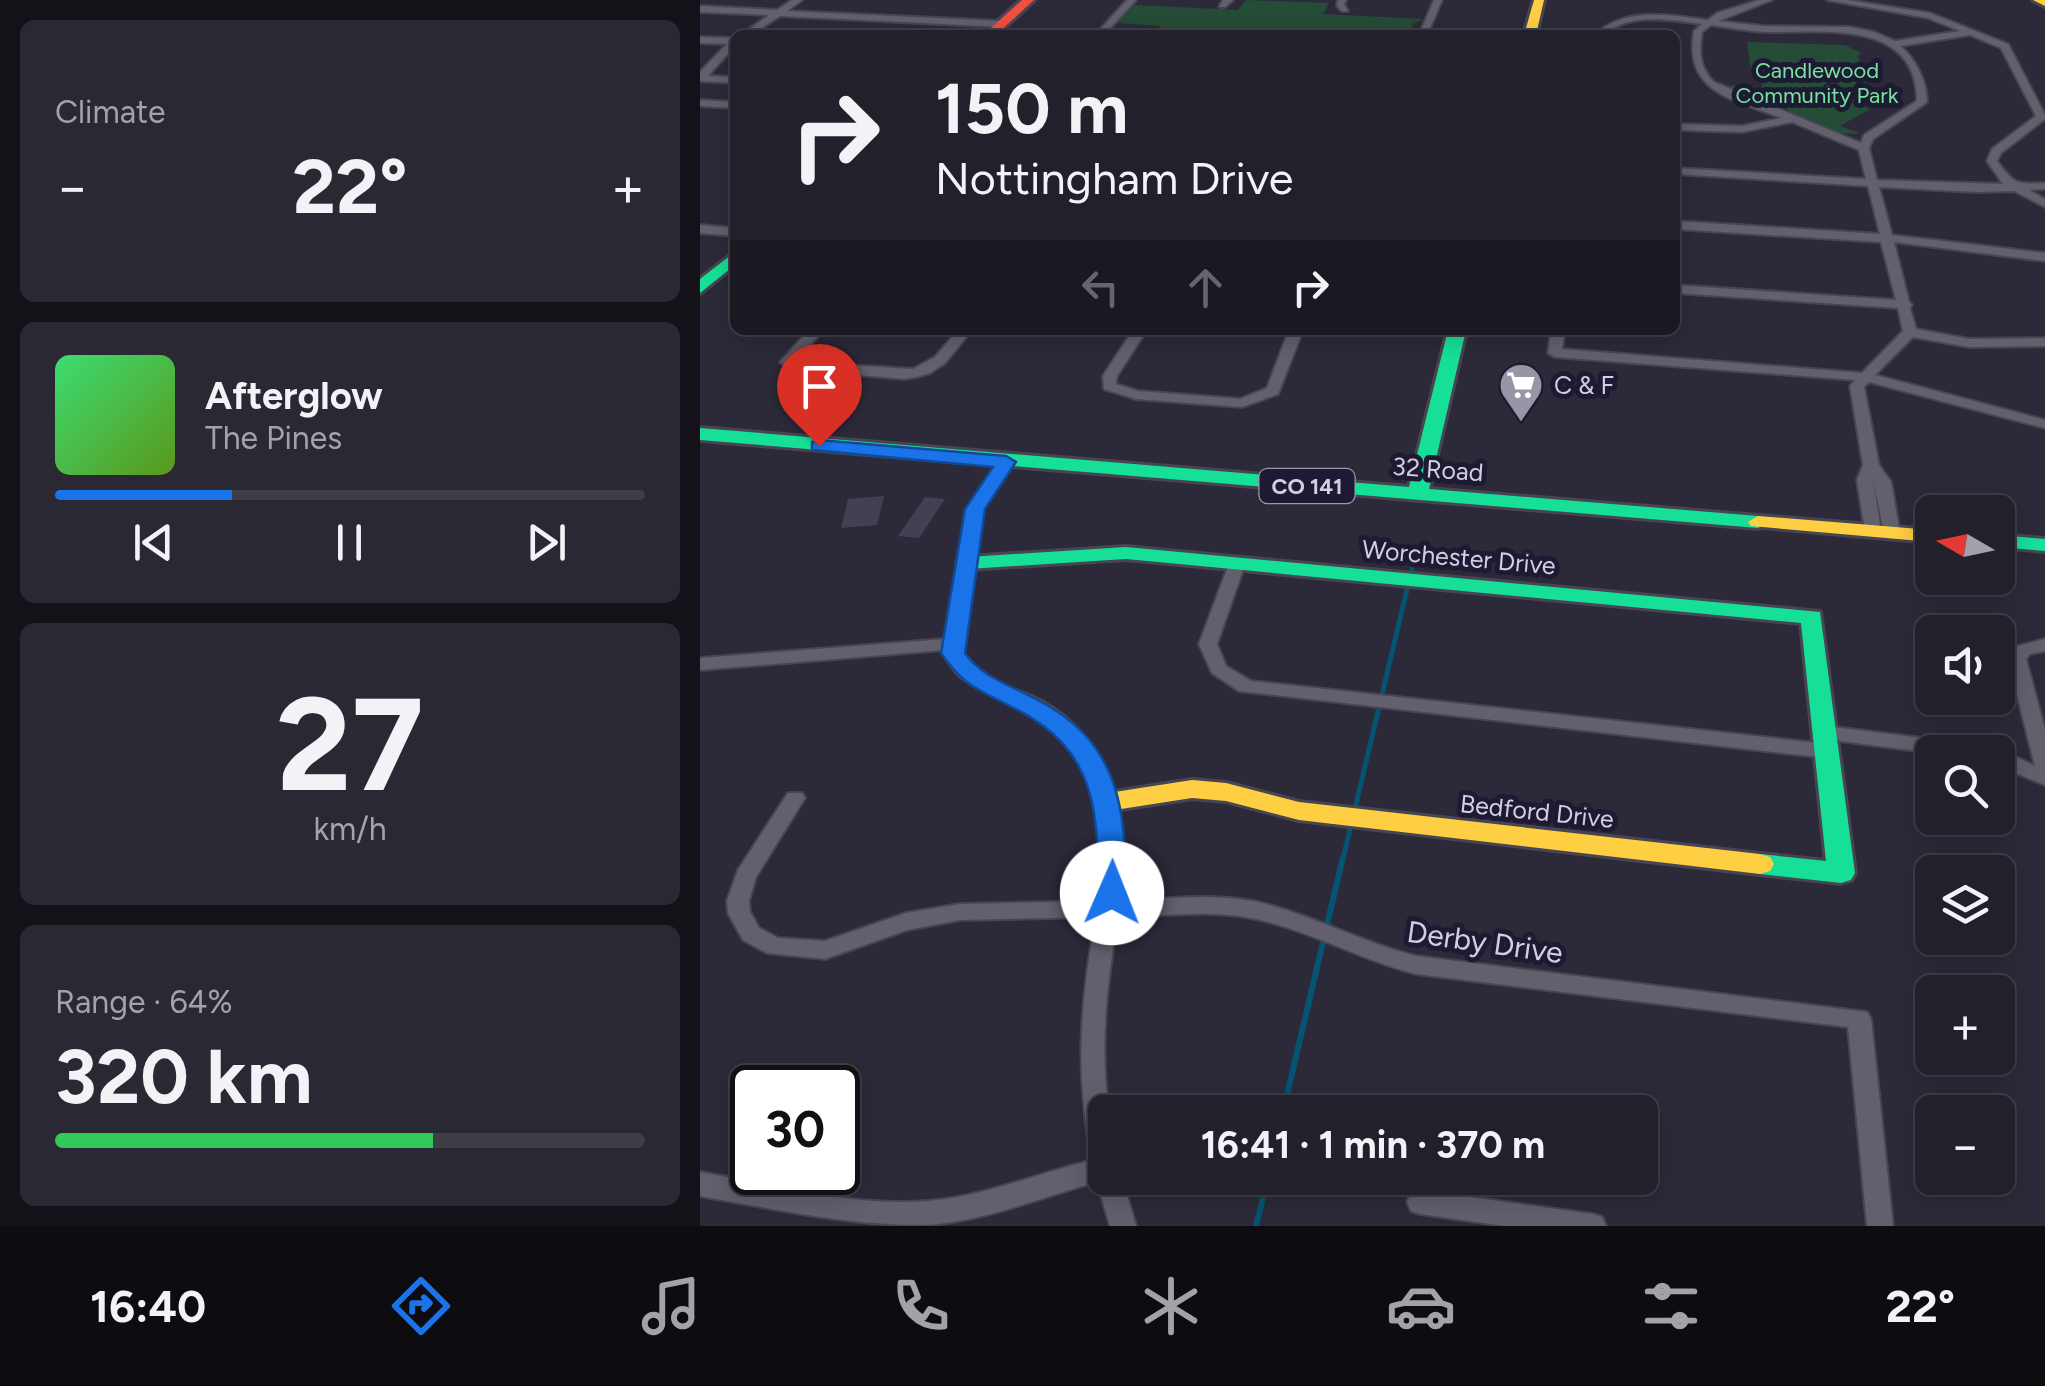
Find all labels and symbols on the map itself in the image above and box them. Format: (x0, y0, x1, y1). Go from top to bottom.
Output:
park label: Candlewood Community Park (1736, 57, 1899, 109)
pin (777, 344, 862, 447)
supermarket icon: C & F (1498, 362, 1544, 423)
place label: C & F (1554, 370, 1614, 400)
street label: 32 Road (1391, 451, 1485, 487)
road number: CO 141 (1260, 469, 1354, 503)
north arrow (1915, 495, 2015, 595)
street label: Worchester Drive (1361, 534, 1557, 580)
street label: Bedford Drive (1459, 788, 1615, 834)
position arrow (1060, 841, 1164, 945)
street label: Derby Drive (1405, 913, 1565, 971)
speed limit sign: 30 (730, 1065, 860, 1195)

